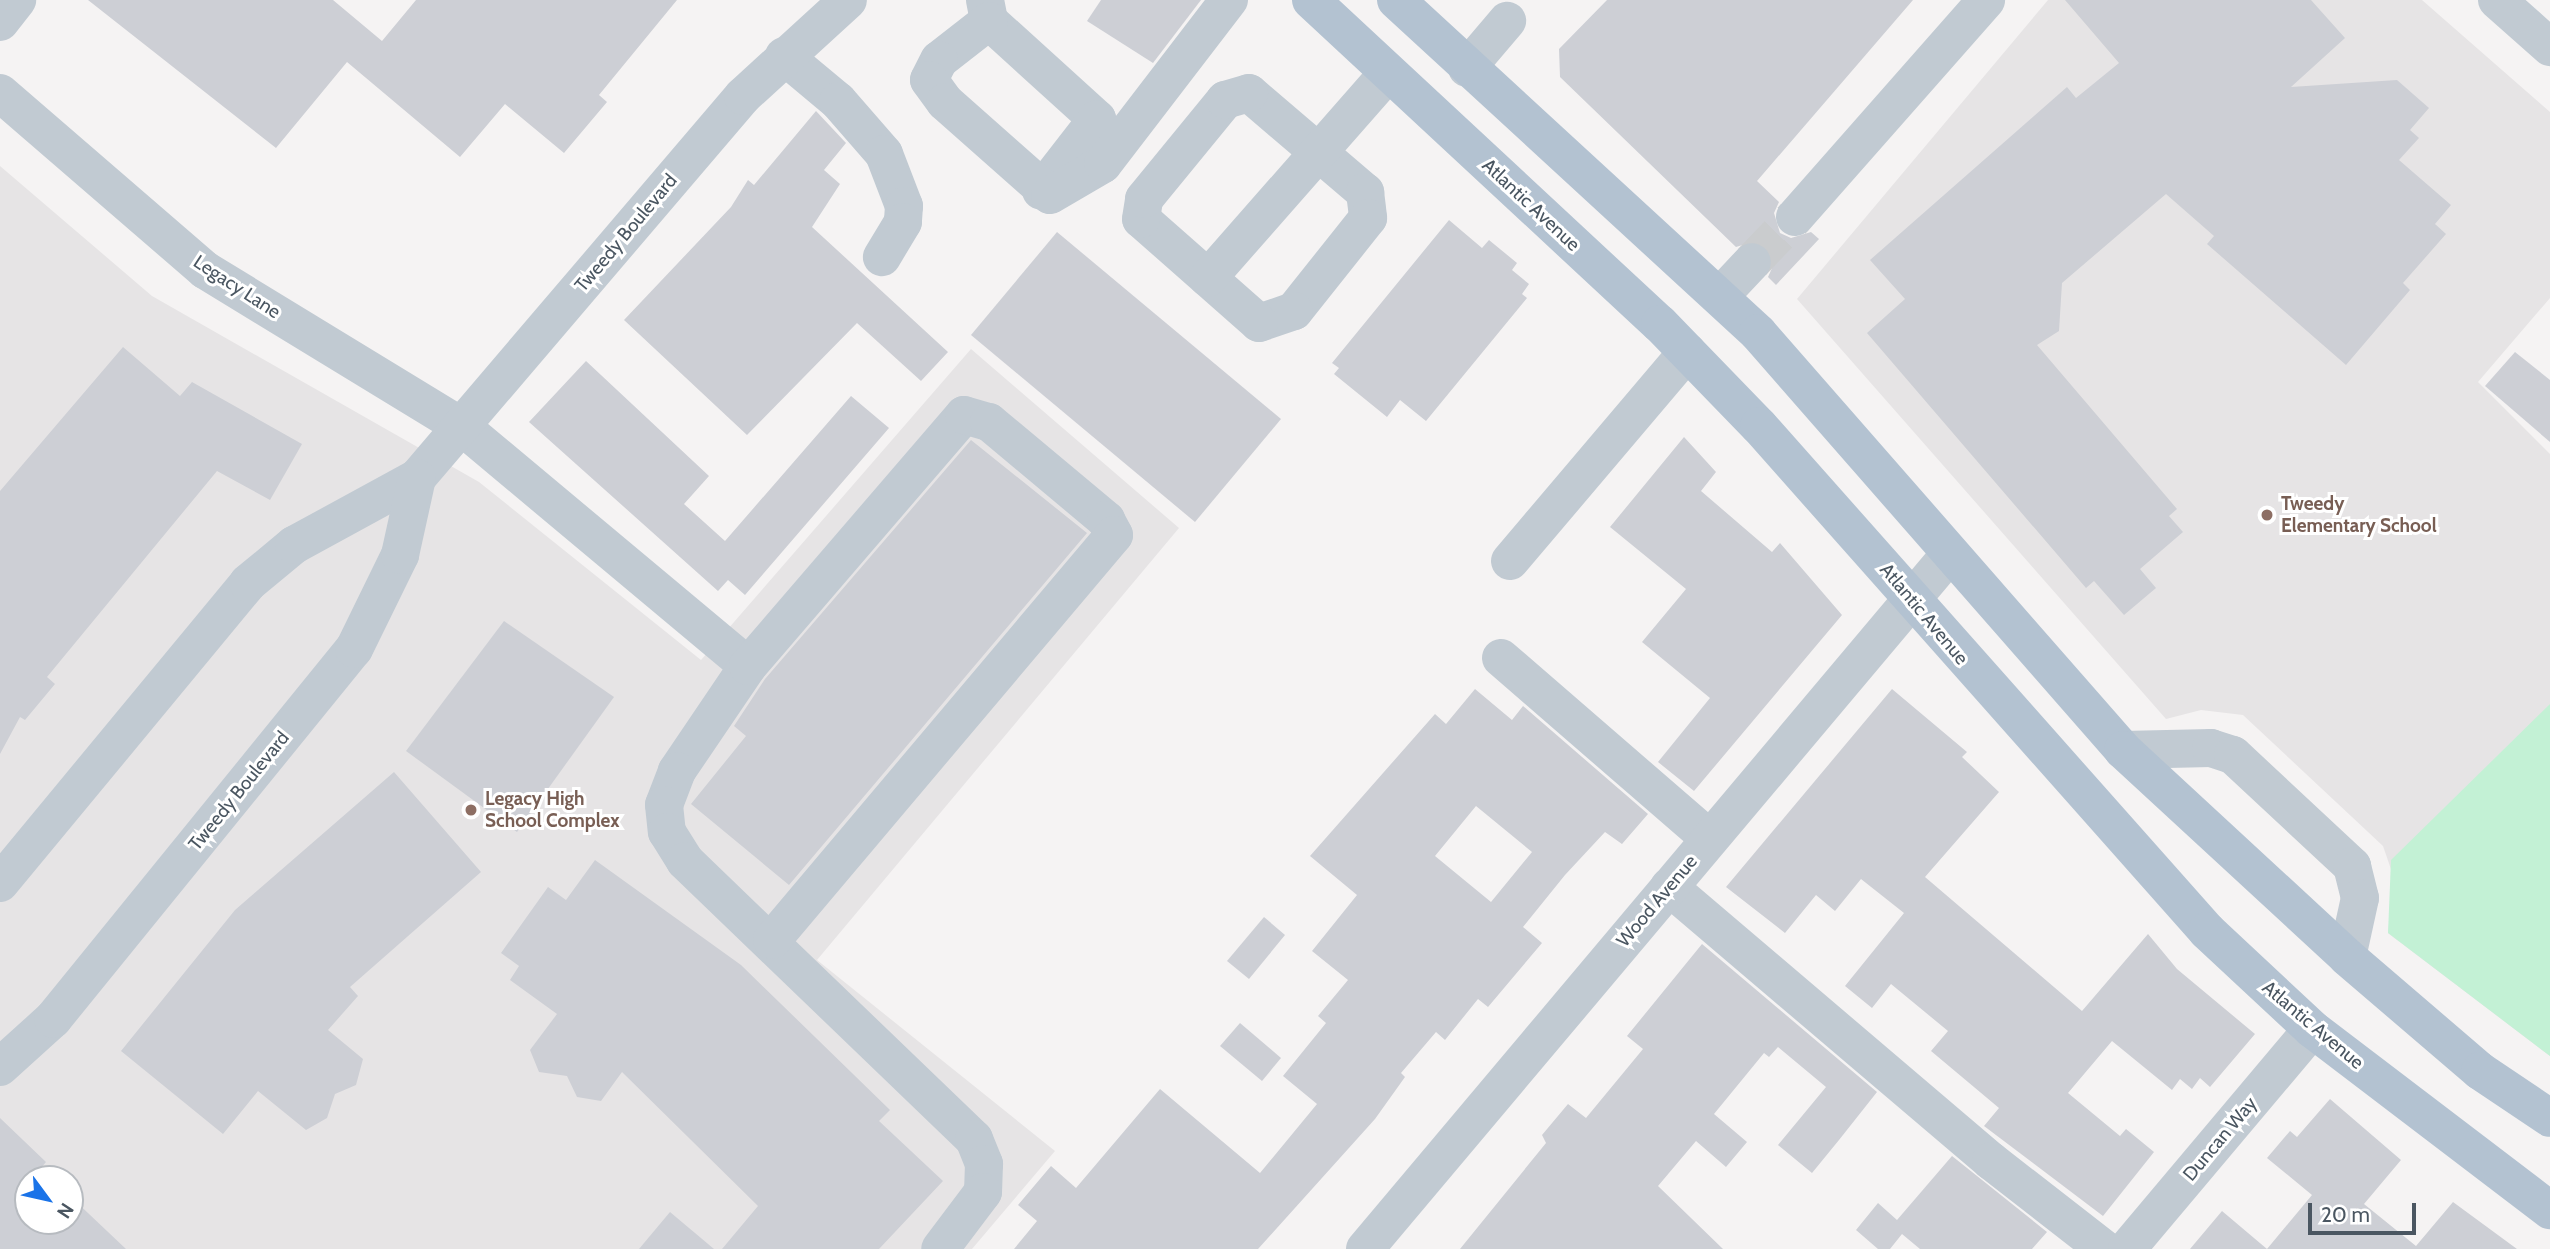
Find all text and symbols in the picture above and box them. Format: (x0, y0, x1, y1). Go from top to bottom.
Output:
street label: Atlantic Avenue (1477, 154, 1585, 256)
street label: Tweedy Boulevard (570, 169, 682, 297)
street label: Legacy Lane (189, 250, 285, 324)
place label: Tweedy Elementary School (2281, 493, 2437, 537)
marker: Tweedy Elementary School (2259, 507, 2275, 523)
street label: Atlantic Avenue (1875, 559, 1973, 669)
street label: Tweedy Boulevard (184, 727, 294, 855)
place label: Legacy High School Complex (485, 788, 620, 832)
marker: Legacy High School Complex (463, 802, 479, 818)
street label: Wood Avenue (1612, 850, 1702, 952)
street label: Atlantic Avenue (2258, 976, 2368, 1074)
street label: Duncan Way (2178, 1092, 2262, 1186)
north arrow (14, 1165, 84, 1235)
scale bar (2312, 1190, 2420, 1234)
text: N (52, 1199, 79, 1223)
text: 20 m (2321, 1202, 2370, 1227)

